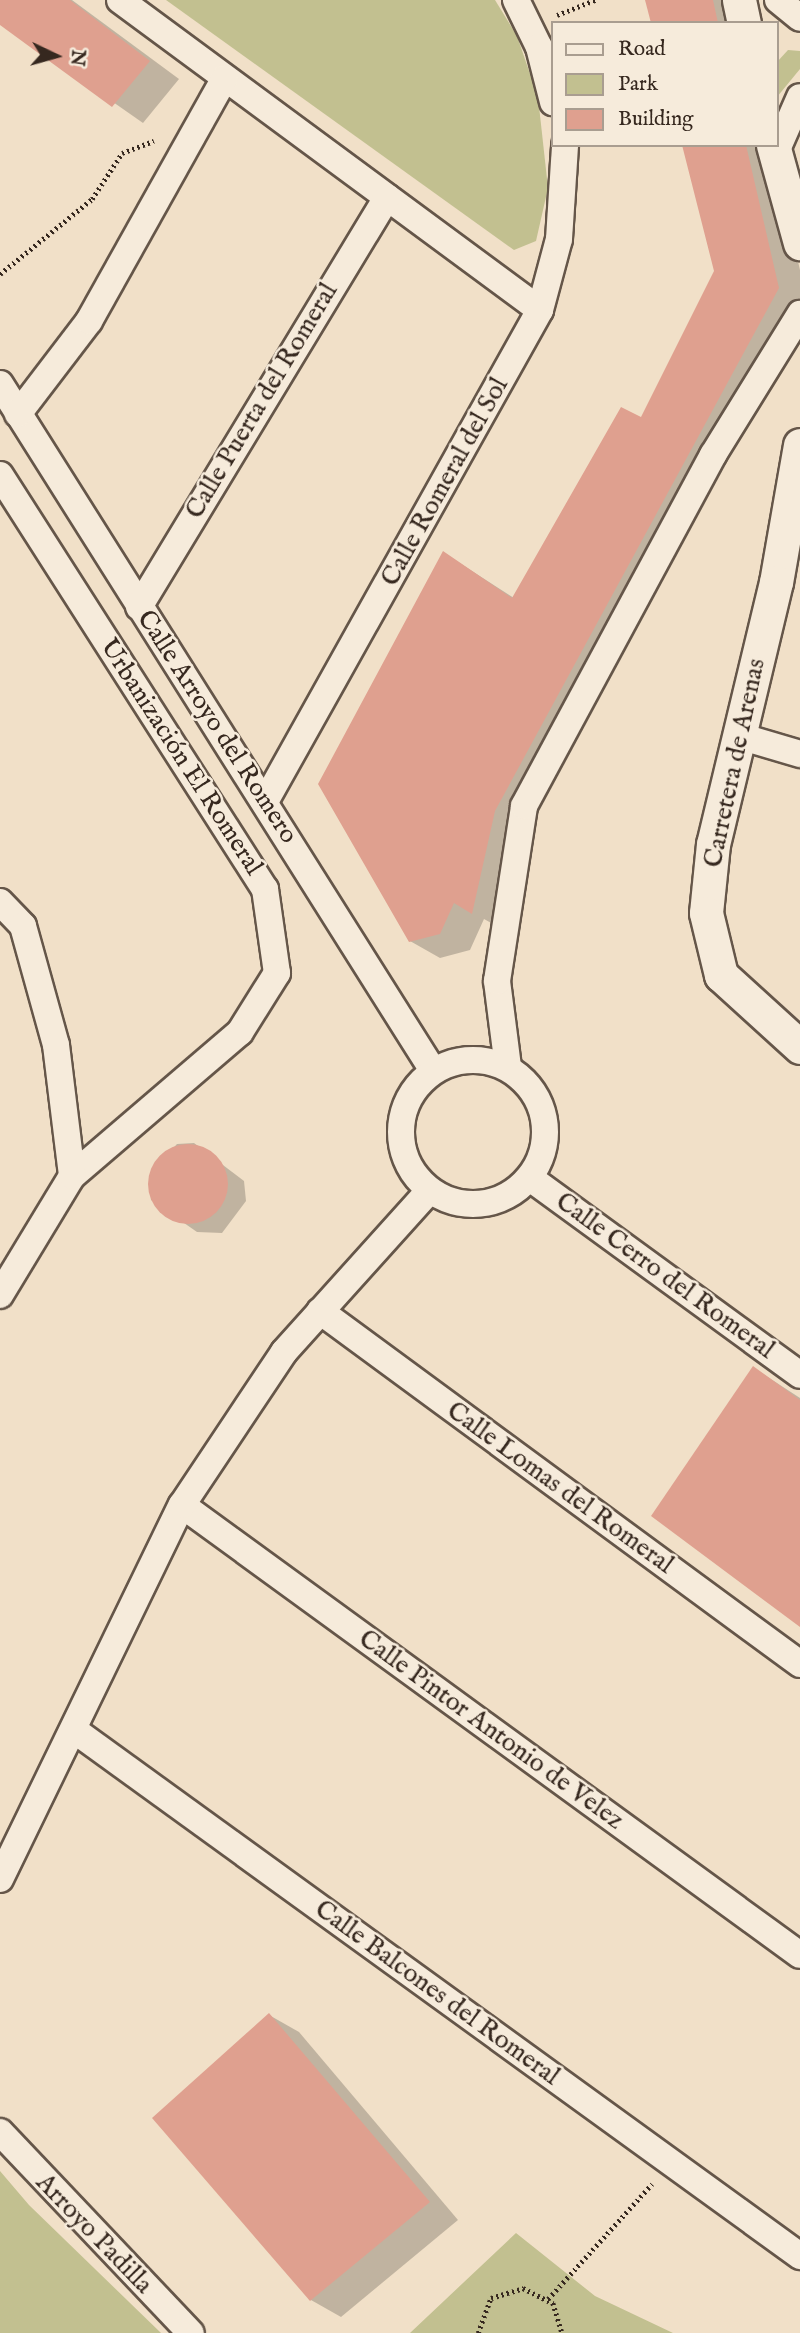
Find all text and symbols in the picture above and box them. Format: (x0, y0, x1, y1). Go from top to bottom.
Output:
north arrow (21, 21, 91, 91)
legend (552, 21, 779, 147)
text: Road (618, 36, 665, 63)
text: N (64, 49, 90, 67)
text: Park (618, 71, 658, 98)
text: Building (618, 106, 693, 133)
street label: Calle Puerta del Romeral (179, 277, 345, 525)
street label: Calle Romeral del Sol (375, 372, 515, 592)
street label: Calle Arroyo del Romero (130, 605, 304, 849)
street label: Urbanización El Romeral (93, 633, 269, 881)
street label: Carretera de Arenas (698, 656, 772, 870)
street label: Calle Cerro del Romeral (549, 1186, 781, 1366)
street label: Calle Lomas del Romeral (441, 1395, 679, 1581)
street label: Calle Pintor Antonio de Velez (352, 1623, 630, 1837)
street label: Calle Balcones del Romeral (309, 1894, 565, 2092)
street label: Arroyo Padilla (29, 2167, 159, 2301)

